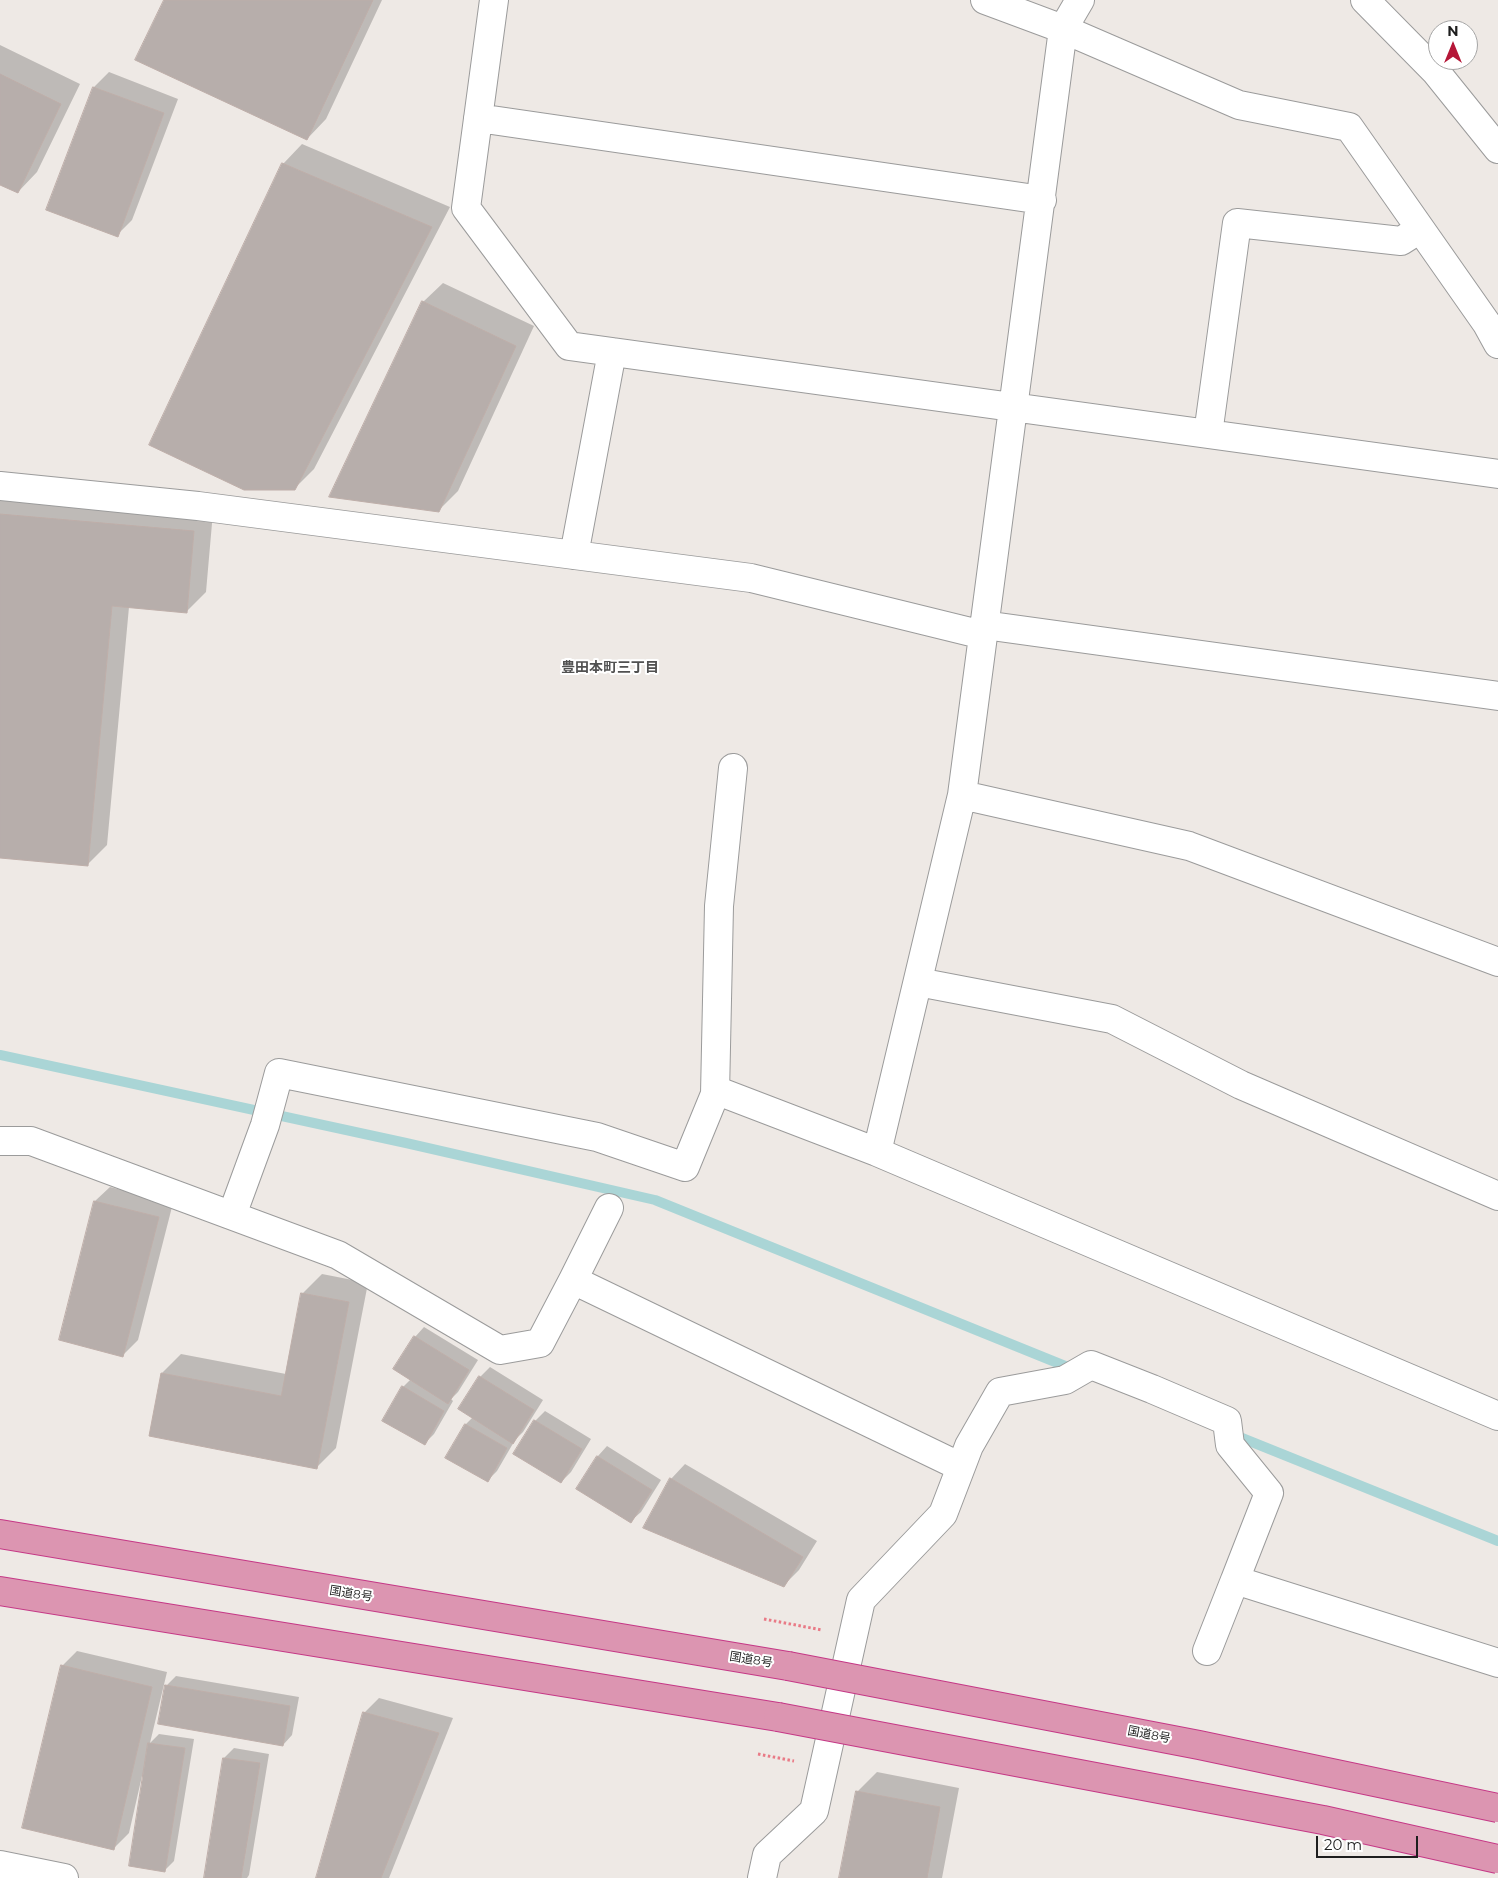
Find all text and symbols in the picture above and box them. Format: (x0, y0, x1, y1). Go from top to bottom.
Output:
north arrow (1428, 20, 1478, 70)
text: N (1447, 22, 1459, 40)
district label: 豊田本町三丁目 (561, 660, 659, 676)
street label: 国道8号 (328, 1583, 374, 1605)
street label: 国道8号 (728, 1649, 774, 1671)
street label: 国道8号 (1126, 1724, 1172, 1746)
scale bar (1318, 1826, 1420, 1858)
text: 20 m (1324, 1835, 1362, 1854)

